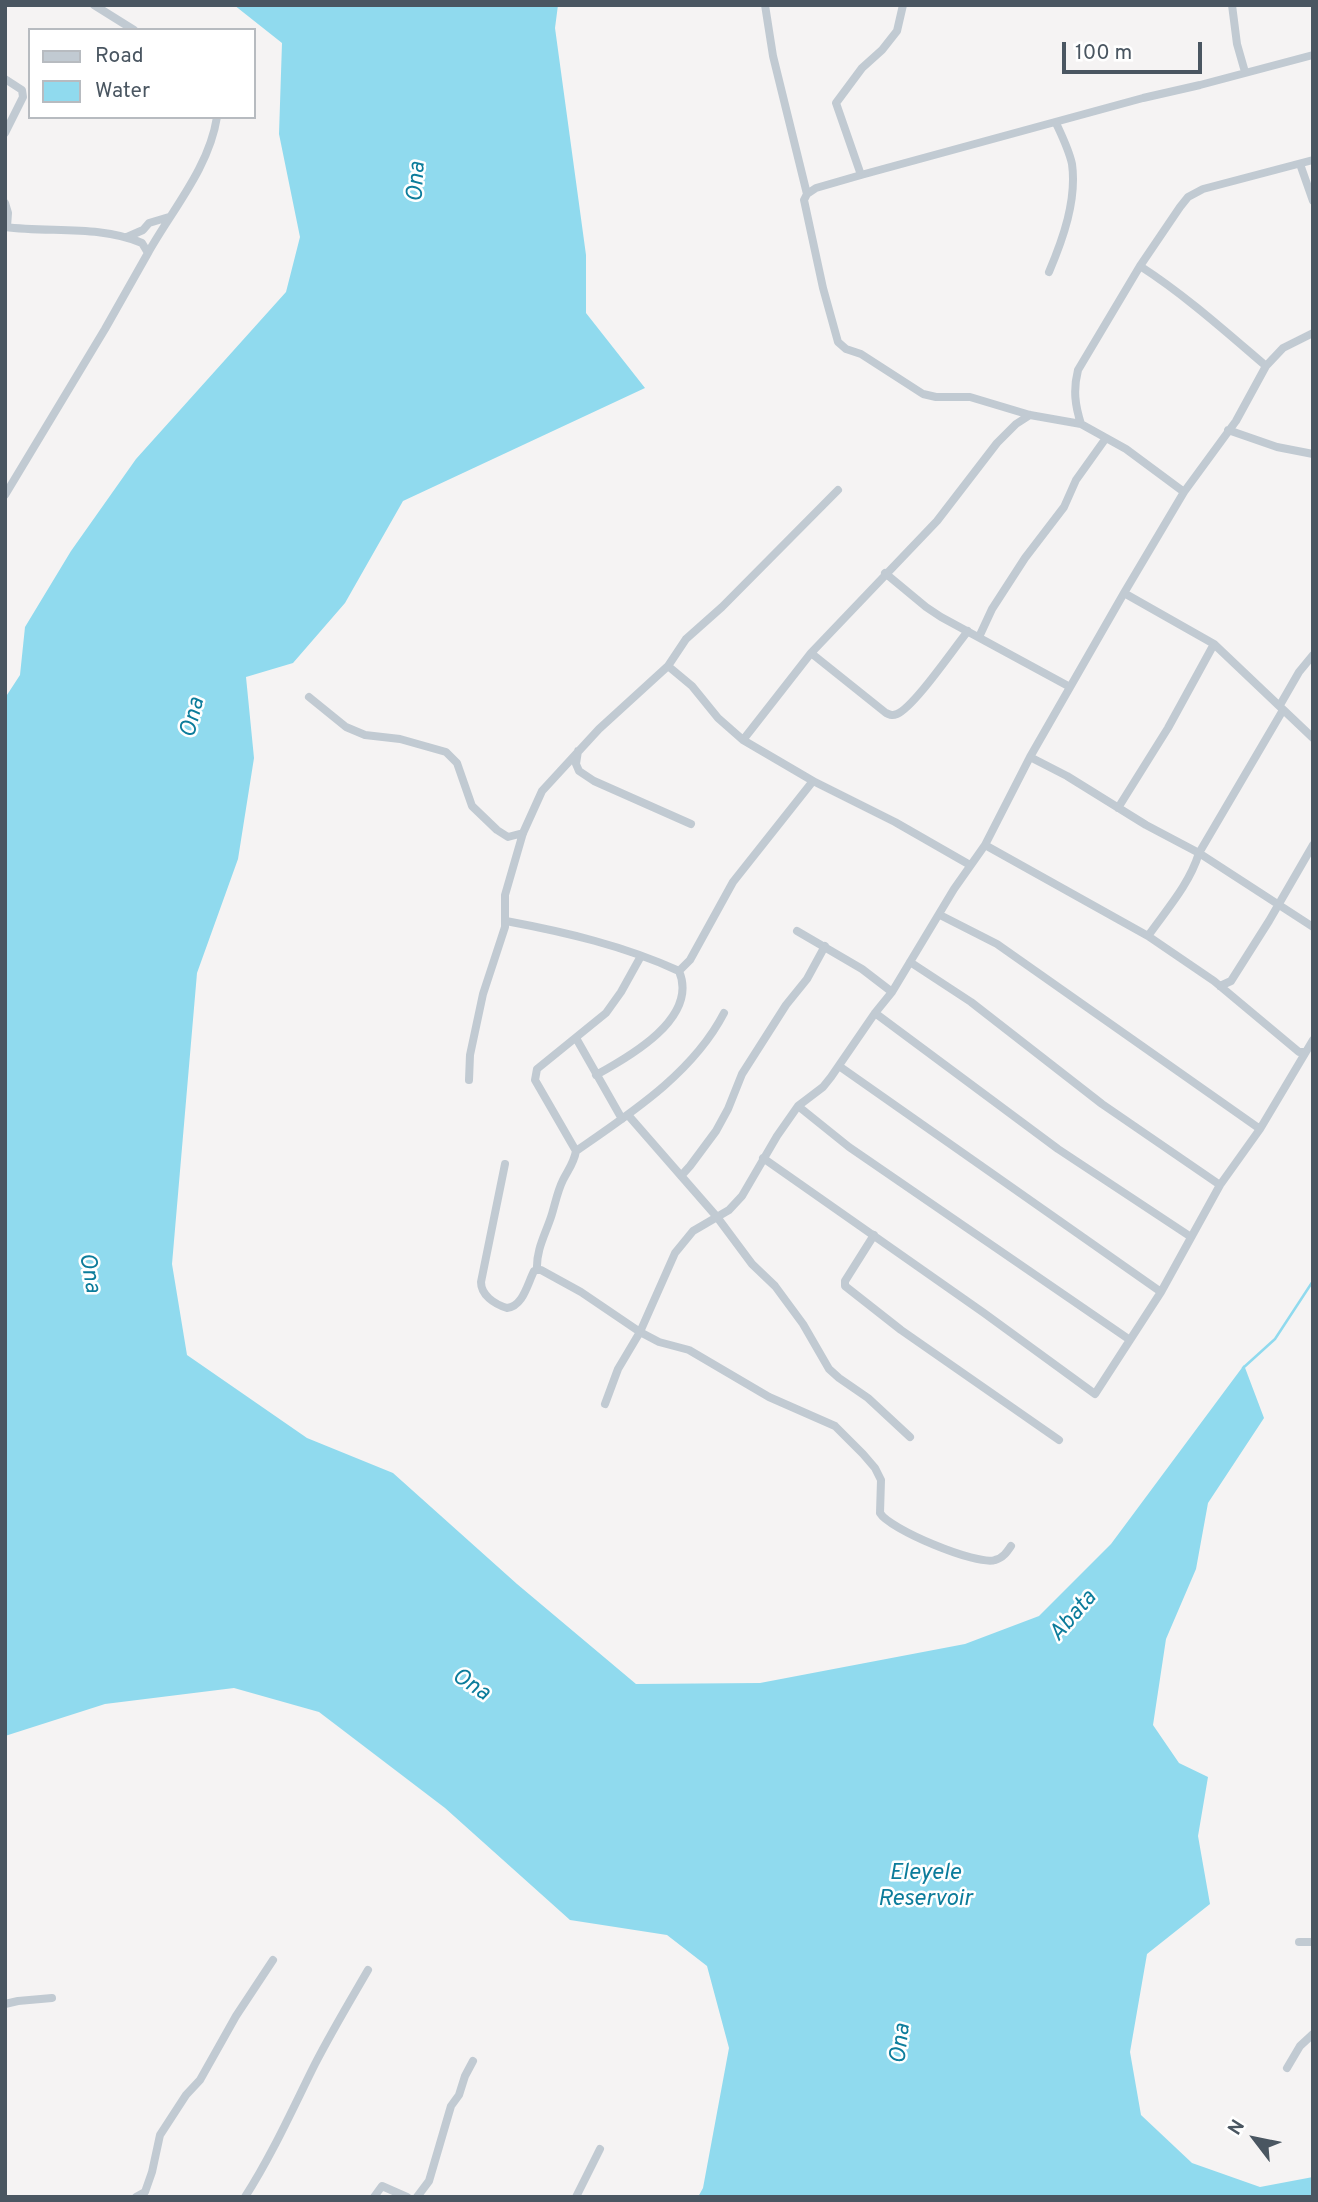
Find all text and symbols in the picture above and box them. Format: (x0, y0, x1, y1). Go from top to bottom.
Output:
legend (28, 28, 256, 119)
scale bar (1066, 28, 1206, 72)
text: 100 m (1075, 40, 1132, 67)
text: Road (95, 43, 144, 70)
text: Water (95, 78, 150, 105)
water label: Ona (403, 161, 433, 203)
water label: Ona (176, 695, 212, 741)
water label: Ona (71, 1251, 105, 1295)
water label: Abata (1044, 1586, 1104, 1648)
water label: Ona (446, 1663, 494, 1709)
water label: Eleyele Reservoir (878, 1860, 972, 1914)
water label: Ona (886, 2022, 918, 2066)
north arrow (1220, 2104, 1290, 2174)
text: N (1223, 2116, 1251, 2140)

